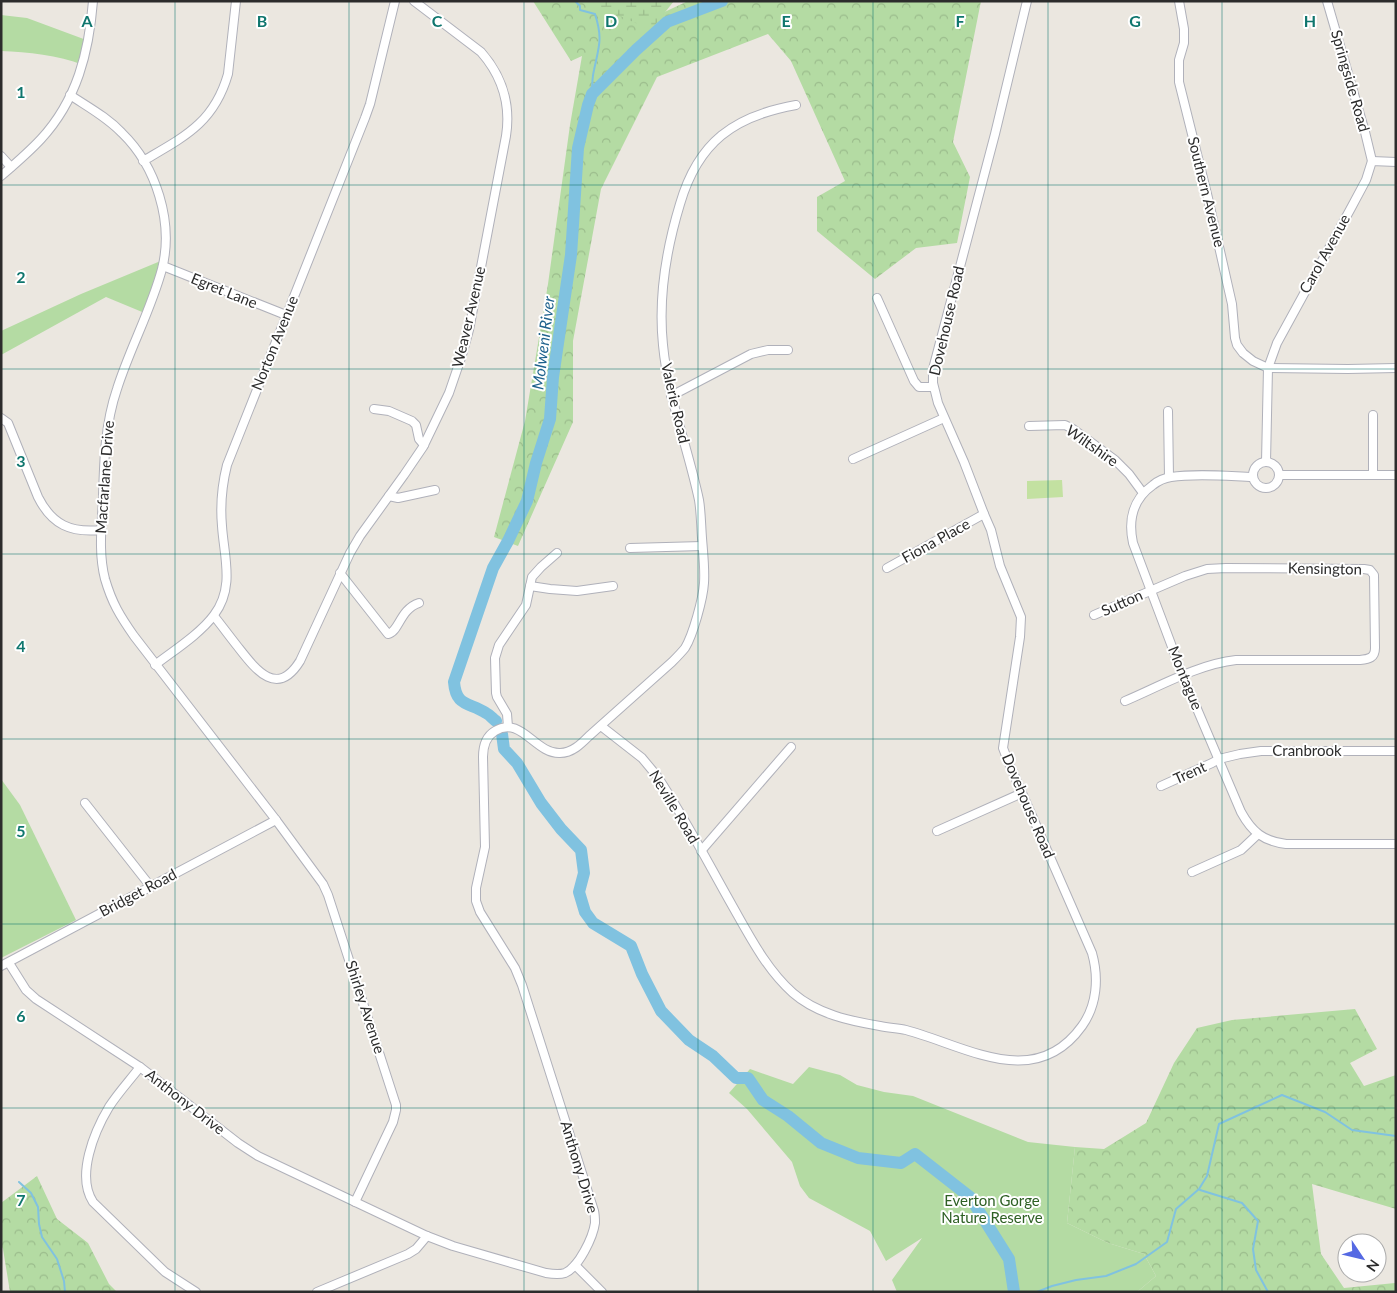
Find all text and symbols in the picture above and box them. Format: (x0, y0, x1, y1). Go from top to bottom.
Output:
text: A (80, 11, 93, 30)
text: B (257, 11, 267, 30)
text: C (432, 11, 443, 30)
text: D (605, 11, 617, 30)
text: E (781, 11, 791, 30)
text: F (955, 11, 965, 30)
text: G (1129, 11, 1141, 30)
text: H (1304, 11, 1316, 30)
street label: Springside Road (1328, 28, 1374, 134)
text: 1 (16, 82, 26, 101)
street label: Southern Avenue (1185, 135, 1229, 249)
street label: Carol Avenue (1295, 211, 1353, 296)
street label: Weaver Avenue (448, 264, 488, 369)
street label: Dovehouse Road (925, 264, 967, 377)
text: 2 (16, 267, 26, 286)
street label: Egret Lane (189, 269, 260, 312)
street label: Norton Avenue (247, 293, 301, 393)
water label: Molweni River (527, 295, 558, 391)
street label: Valerie Road (658, 361, 694, 445)
street label: Macfarlane Drive (91, 420, 117, 534)
street label: Wiltshire (1063, 421, 1122, 470)
text: 3 (16, 451, 26, 470)
street label: Fiona Place (898, 514, 973, 566)
street label: Kensington (1288, 558, 1362, 578)
street label: Sutton (1098, 585, 1145, 619)
text: 4 (16, 636, 26, 655)
street label: Montague (1165, 643, 1207, 712)
street label: Cranbrook (1272, 741, 1342, 759)
street label: Dovehouse Road (999, 751, 1059, 861)
street label: Trent (1170, 757, 1209, 787)
street label: Neville Road (646, 767, 704, 846)
text: 5 (16, 821, 26, 840)
street label: Bridget Road (96, 864, 179, 920)
street label: Shirley Avenue (342, 958, 390, 1056)
text: 6 (16, 1006, 26, 1025)
street label: Anthony Drive (142, 1065, 229, 1138)
street label: Anthony Drive (557, 1118, 603, 1215)
text: 7 (16, 1190, 26, 1209)
park label: Everton Gorge Nature Reserve (941, 1191, 1043, 1226)
north arrow (1337, 1233, 1387, 1283)
text: N (1363, 1256, 1383, 1275)

